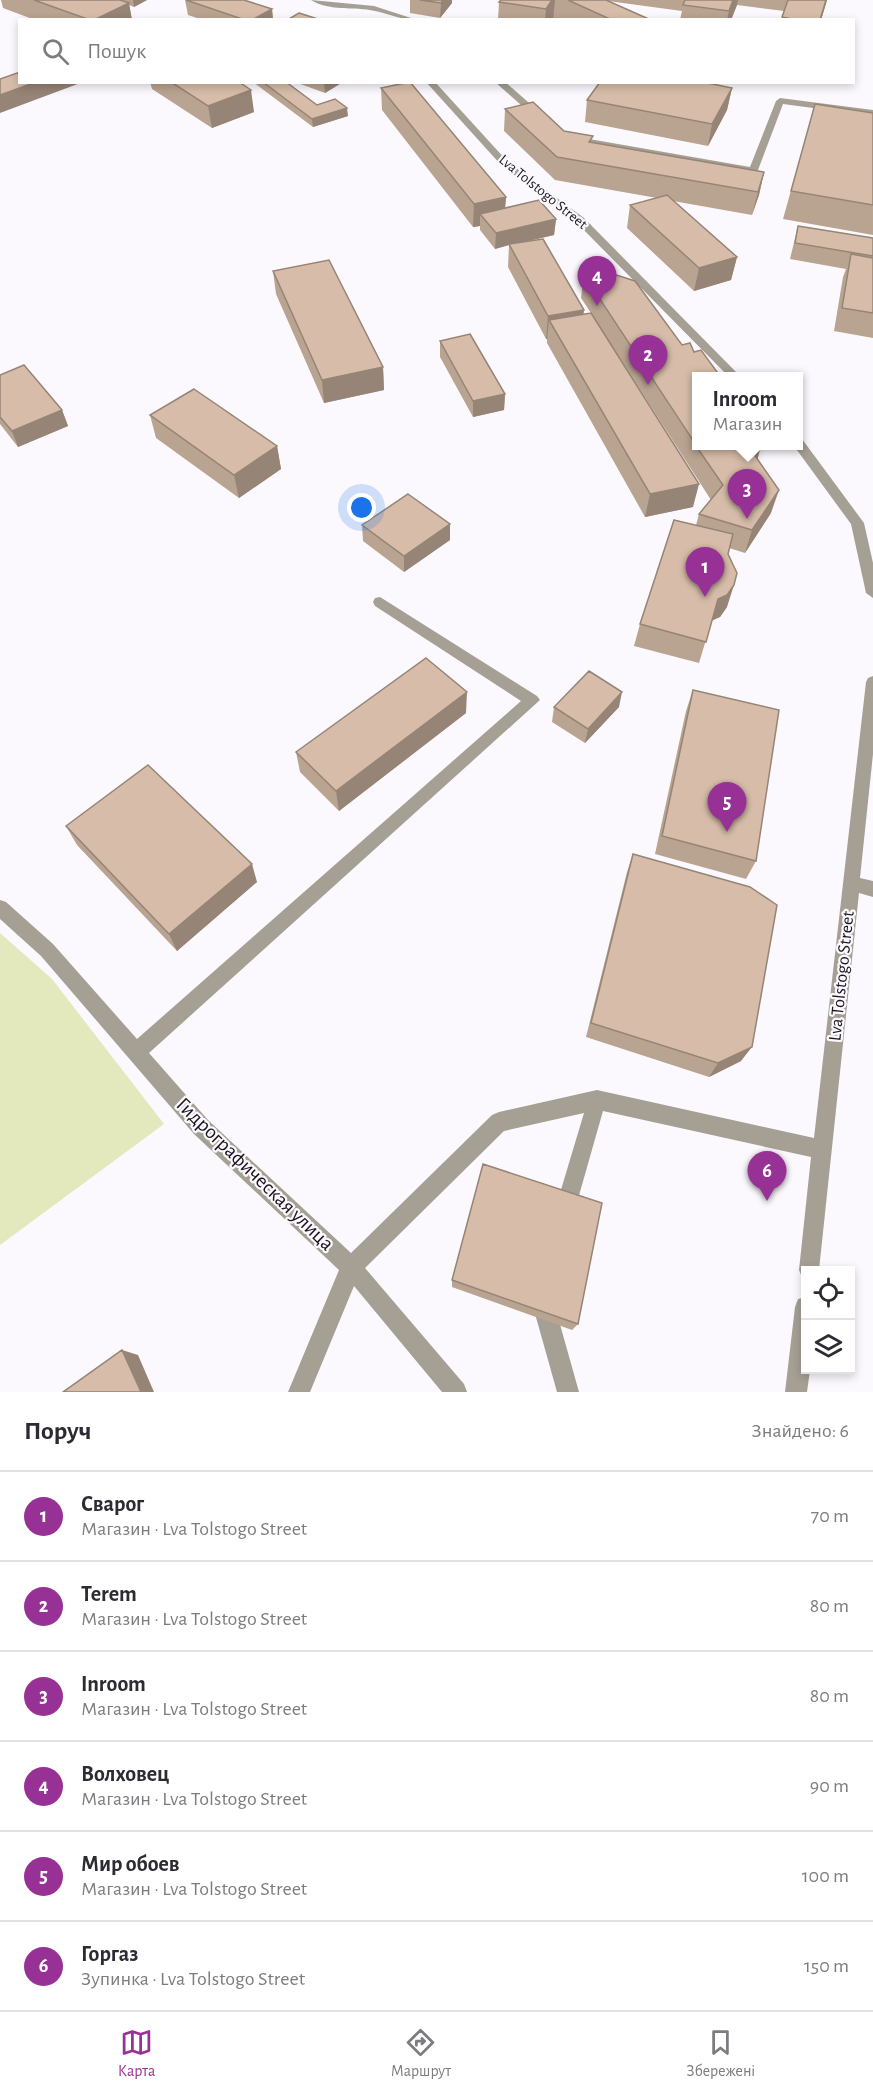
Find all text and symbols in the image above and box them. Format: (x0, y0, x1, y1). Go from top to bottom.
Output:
search box (18, 18, 855, 84)
icon: search (39, 35, 72, 68)
text: Пошук (87, 40, 146, 62)
street label: Lva Tolstogo Street (496, 152, 590, 232)
pin: 4 (578, 256, 616, 306)
pin: 2 (628, 336, 668, 385)
popup (692, 372, 803, 450)
text: Inroom (712, 388, 777, 410)
text: Магазин (712, 414, 783, 434)
pin: 3 (728, 470, 766, 519)
your location (347, 493, 376, 522)
pin: 1 (686, 548, 724, 597)
pin: 5 (708, 782, 746, 832)
street label: Lva Tolstogo Street (826, 910, 858, 1042)
street label: Гидрографическая улица (172, 1093, 338, 1255)
pin: 6 (748, 1152, 786, 1201)
map controls (801, 1266, 855, 1374)
button: locate (801, 1266, 855, 1320)
button: layers (801, 1320, 855, 1374)
text: Поруч (24, 1418, 91, 1444)
text: Знайдено: 6 (752, 1421, 849, 1441)
text: Сварог (81, 1493, 144, 1515)
text: 1 (40, 1506, 47, 1526)
text: 70 m (811, 1506, 849, 1526)
text: Магазин · Lva Tolstogo Street (81, 1519, 307, 1539)
text: Terem (81, 1583, 137, 1605)
text: 2 (39, 1596, 48, 1616)
text: 80 m (810, 1596, 849, 1616)
text: Магазин · Lva Tolstogo Street (81, 1609, 307, 1629)
text: Inroom (81, 1673, 146, 1695)
text: 3 (39, 1686, 48, 1706)
text: 80 m (810, 1686, 849, 1706)
text: Магазин · Lva Tolstogo Street (81, 1699, 307, 1719)
text: Волховец (81, 1763, 169, 1785)
text: 4 (38, 1776, 49, 1796)
text: 90 m (810, 1776, 849, 1796)
text: Магазин · Lva Tolstogo Street (81, 1789, 307, 1809)
text: Мир обоев (81, 1853, 180, 1875)
text: 5 (39, 1866, 48, 1886)
text: 100 m (802, 1866, 849, 1886)
text: Магазин · Lva Tolstogo Street (81, 1879, 307, 1899)
text: Горгаз (81, 1943, 138, 1965)
text: 6 (39, 1956, 48, 1976)
text: 150 m (804, 1956, 849, 1976)
text: Зупинка · Lva Tolstogo Street (81, 1969, 305, 1989)
tab: Карта (118, 2026, 155, 2081)
tab: Маршрут (391, 2026, 451, 2081)
tab: Збережені (686, 2026, 755, 2081)

